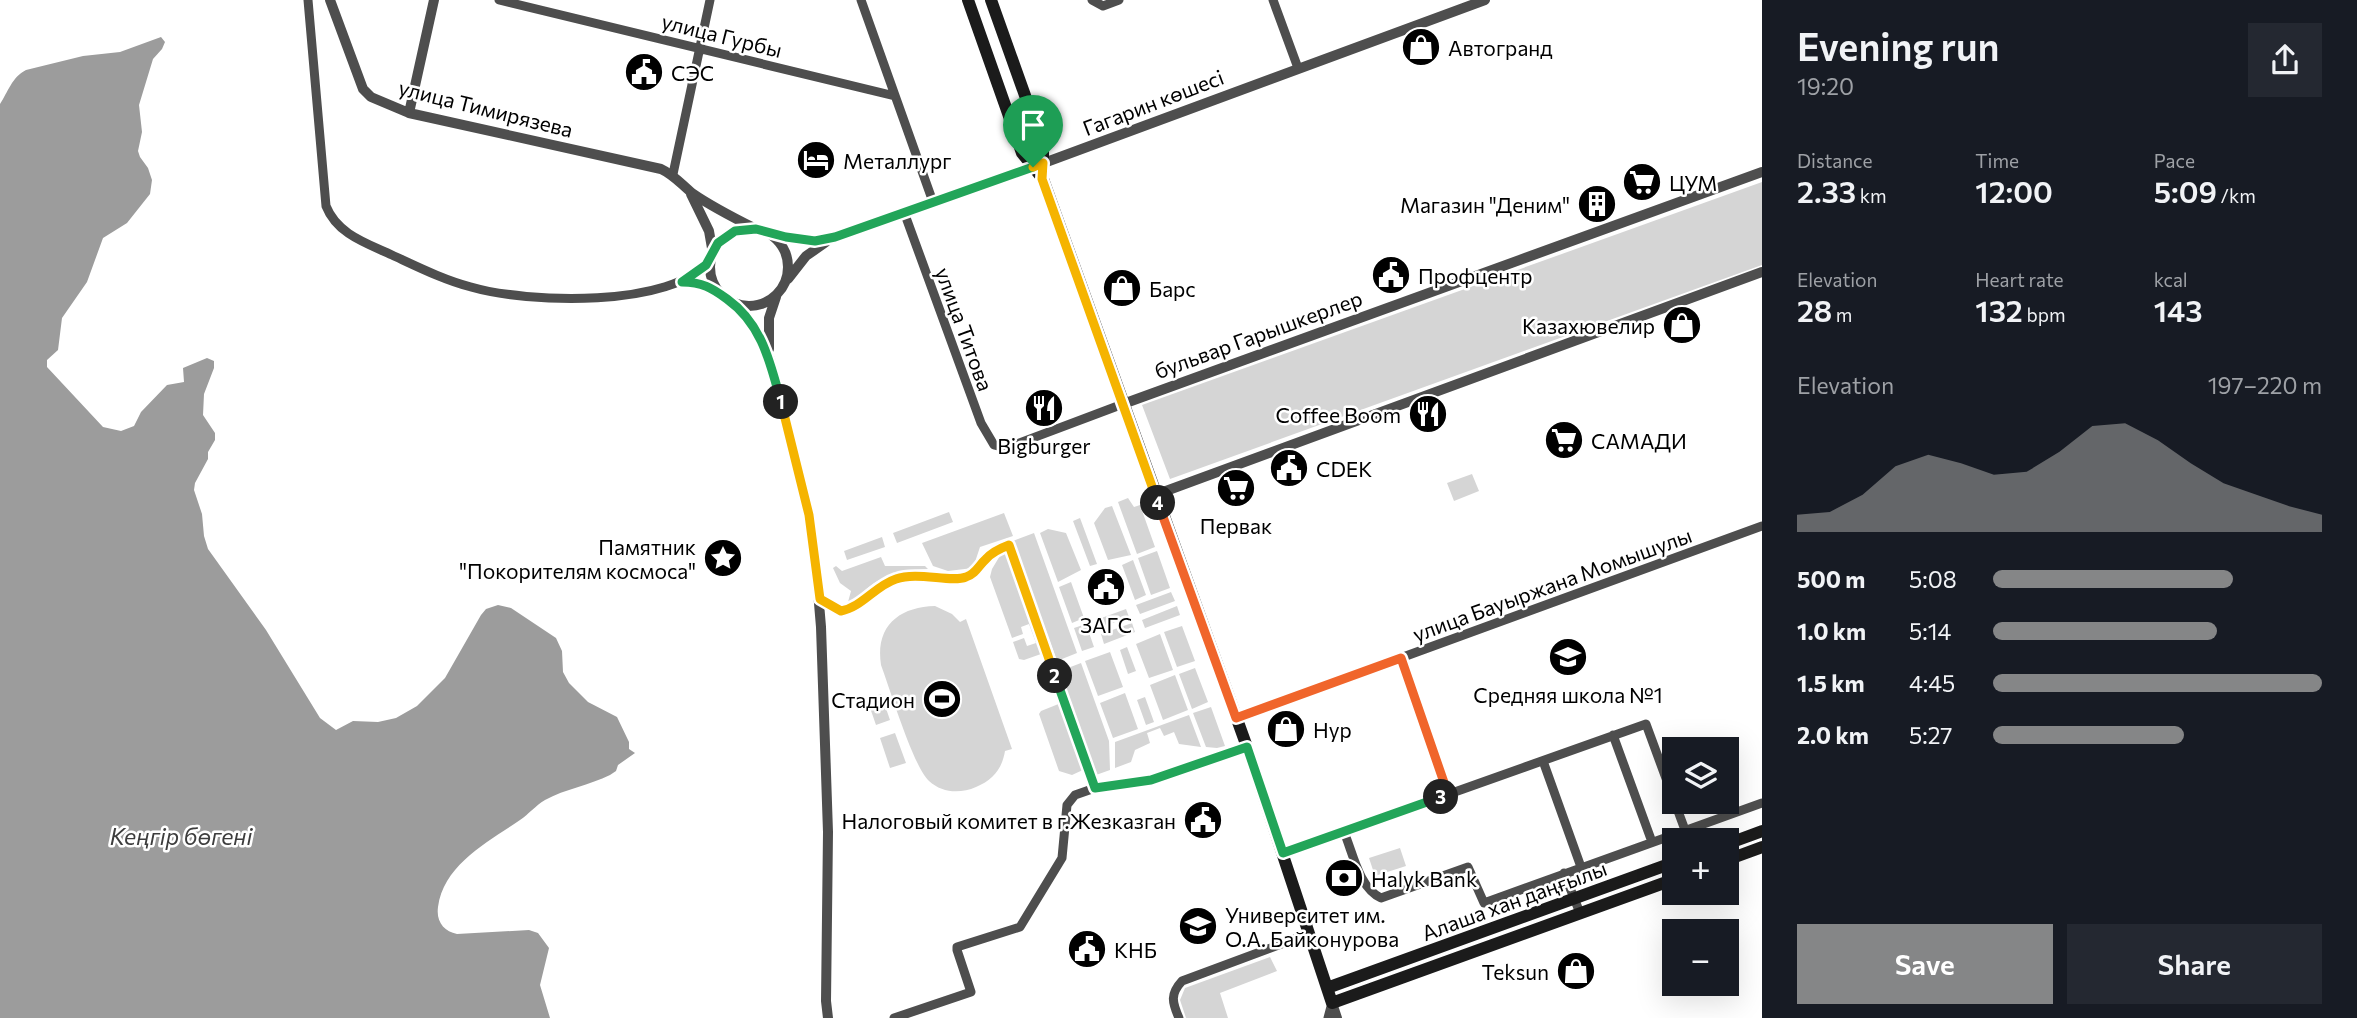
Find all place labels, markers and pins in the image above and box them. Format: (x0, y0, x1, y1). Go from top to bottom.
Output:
shop icon: Автогранд (1400, 26, 1442, 68)
place label: Автогранд (1448, 35, 1553, 60)
public building icon: СЭС (623, 51, 665, 93)
place label: СЭС (671, 60, 714, 85)
pin (1003, 95, 1063, 167)
hotel icon: Металлург (795, 139, 837, 181)
place label: Металлург (843, 148, 952, 173)
supermarket icon: ЦУМ (1621, 161, 1663, 203)
place label: ЦУМ (1669, 170, 1717, 195)
building icon: Магазин "Деним" (1576, 183, 1618, 225)
place label: Магазин "Деним" (1400, 192, 1570, 217)
public building icon: Профцентр (1370, 254, 1412, 296)
place label: Профцентр (1418, 263, 1532, 288)
shop icon: Барс (1101, 267, 1143, 309)
place label: Барс (1149, 276, 1196, 301)
shop icon: Казахювелир (1661, 304, 1703, 346)
place label: Казахювелир (1522, 313, 1655, 338)
pin: 1 (764, 384, 798, 420)
restaurant icon: Bigburger (1023, 387, 1065, 429)
restaurant icon: Coffee Boom (1407, 393, 1449, 435)
place label: Coffee Boom (1275, 402, 1401, 427)
supermarket icon: САМАДИ (1543, 419, 1585, 461)
place label: САМАДИ (1591, 428, 1687, 453)
place label: Bigburger (997, 433, 1091, 458)
public building icon: CDEK (1268, 447, 1310, 489)
place label: CDEK (1316, 456, 1372, 481)
supermarket icon: Первак (1215, 467, 1257, 509)
pin: 4 (1140, 486, 1176, 520)
place label: Первак (1200, 513, 1272, 538)
place label: Памятник "Покорителям космоса" (459, 534, 696, 583)
place icon: Памятник "Покорителям космоса" (702, 537, 744, 579)
public building icon: ЗАГС (1085, 566, 1127, 608)
place label: ЗАГС (1080, 612, 1132, 637)
school or university icon: Средняя школа №1 (1547, 636, 1589, 678)
pin: 2 (1038, 658, 1072, 694)
sports icon: Стадион (921, 678, 963, 720)
place label: Средняя школа №1 (1473, 682, 1663, 707)
place label: Стадион (831, 687, 915, 712)
shop icon: Нур (1265, 708, 1307, 750)
place label: Нур (1313, 717, 1352, 742)
pin: 3 (1424, 780, 1458, 814)
public building icon: Налоговый комитет в г.Жезказган (1182, 799, 1224, 841)
place label: Налоговый комитет в г.Жезказган (841, 808, 1176, 833)
bank icon: Halyk Bank (1323, 857, 1365, 899)
place label: Halyk Bank (1371, 866, 1477, 891)
place label: Университет им. О.А. Байконурова (1225, 902, 1399, 951)
school or university icon: Университет им. О.А. Байконурова (1177, 905, 1219, 947)
public building icon: КНБ (1066, 928, 1108, 970)
place label: КНБ (1114, 937, 1157, 962)
shop icon: Teksun (1555, 950, 1597, 992)
place label: Teksun (1481, 959, 1549, 984)

